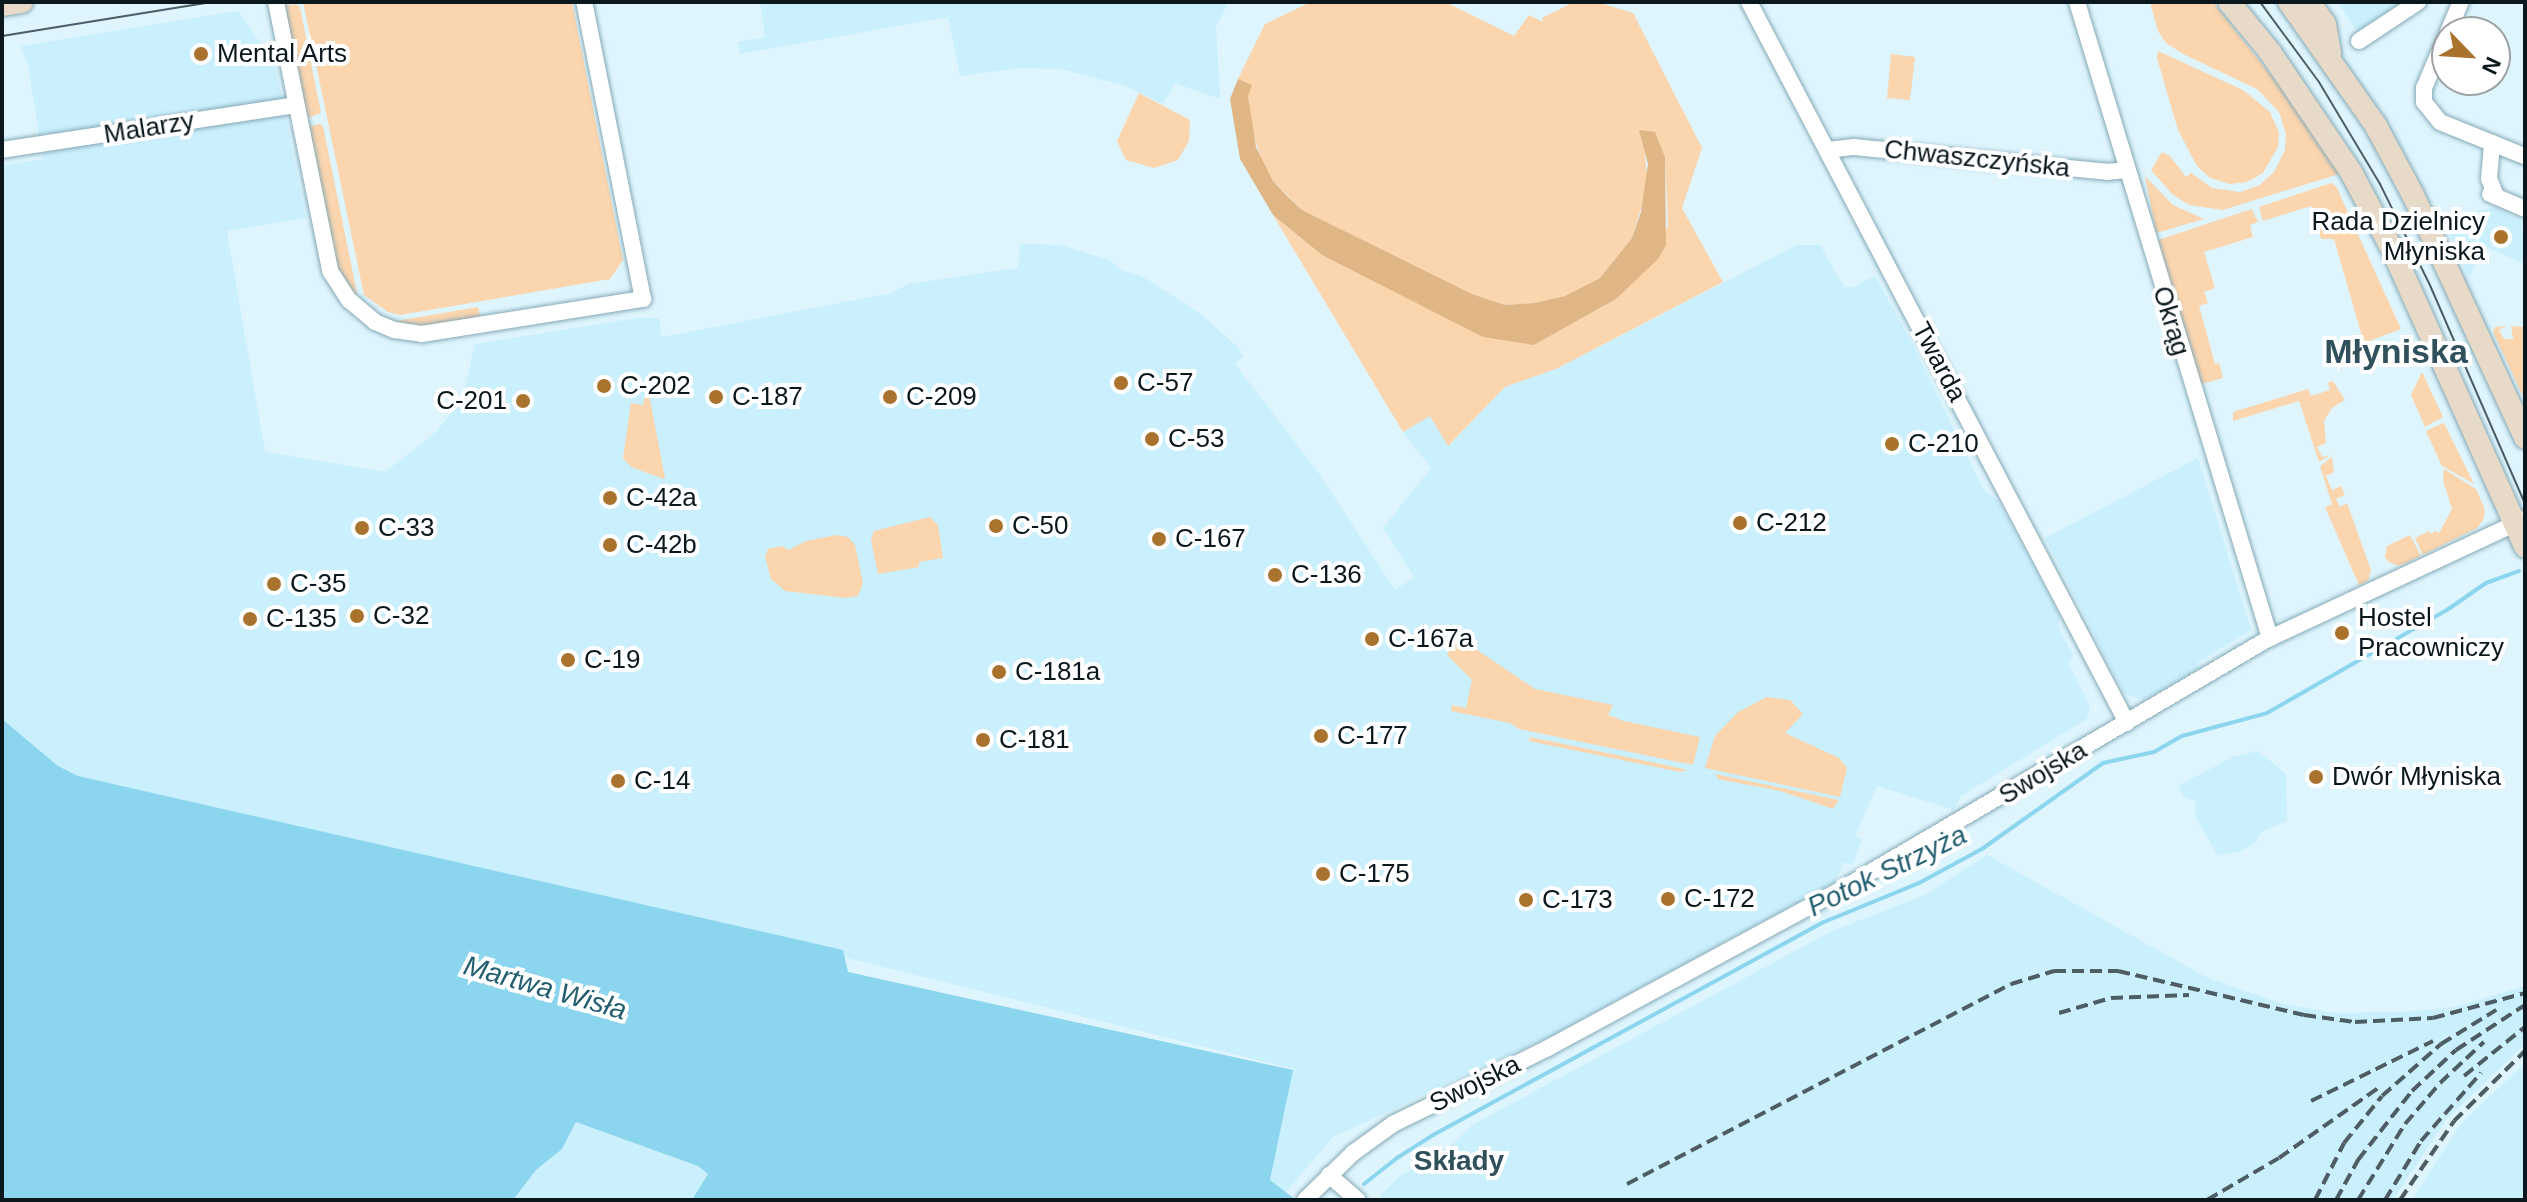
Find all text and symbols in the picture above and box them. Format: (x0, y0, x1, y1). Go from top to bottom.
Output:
north arrow (2431, 16, 2511, 96)
place label: Mental Arts (217, 38, 348, 70)
marker: Mental Arts (192, 45, 210, 63)
text: N (2477, 53, 2506, 78)
street label: Malarzy (102, 105, 196, 151)
street label: Chwaszczyńska (1883, 134, 2071, 184)
place label: Rada Dzielnicy Młyniska (2312, 206, 2485, 268)
marker: Rada Dzielnicy Młyniska (2492, 228, 2510, 246)
street label: Okrąg (2146, 283, 2196, 359)
street label: Twarda (1905, 317, 1973, 407)
district label: Młyniska (2324, 332, 2468, 372)
place label: C-57 (1137, 367, 1193, 399)
place label: C-202 (620, 370, 691, 402)
marker: C-57 (1112, 374, 1130, 392)
marker: C-202 (595, 377, 613, 395)
place label: C-187 (732, 381, 803, 413)
place label: C-209 (906, 381, 977, 413)
place label: C-201 (436, 385, 507, 417)
marker: C-187 (707, 388, 725, 406)
marker: C-209 (881, 388, 899, 406)
marker: C-201 (514, 392, 532, 410)
place label: C-53 (1168, 423, 1224, 455)
place label: C-210 (1908, 428, 1979, 460)
marker: C-53 (1143, 430, 1161, 448)
marker: C-210 (1883, 435, 1901, 453)
place label: C-42a (626, 482, 697, 514)
marker: C-42a (601, 489, 619, 507)
place label: C-212 (1756, 507, 1827, 539)
place label: C-50 (1012, 510, 1068, 542)
place label: C-33 (378, 512, 434, 544)
marker: C-212 (1731, 514, 1749, 532)
marker: C-50 (987, 517, 1005, 535)
marker: C-33 (353, 519, 371, 537)
place label: C-167 (1175, 523, 1246, 555)
place label: C-42b (626, 529, 697, 561)
marker: C-167 (1150, 530, 1168, 548)
marker: C-42b (601, 536, 619, 554)
place label: C-136 (1291, 559, 1362, 591)
marker: C-136 (1266, 566, 1284, 584)
place label: C-35 (290, 568, 346, 600)
marker: C-35 (265, 575, 283, 593)
place label: C-32 (373, 600, 429, 632)
place label: Hostel Pracowniczy (2358, 602, 2504, 664)
place label: C-135 (266, 603, 337, 635)
marker: C-32 (348, 607, 366, 625)
marker: C-135 (241, 610, 259, 628)
place label: C-167a (1388, 623, 1473, 655)
marker: Hostel Pracowniczy (2333, 624, 2351, 642)
marker: C-167a (1363, 630, 1381, 648)
place label: C-19 (584, 644, 640, 676)
marker: C-19 (559, 651, 577, 669)
place label: C-181a (1015, 656, 1100, 688)
marker: C-181a (990, 663, 1008, 681)
place label: C-177 (1337, 720, 1408, 752)
place label: C-181 (999, 724, 1070, 756)
marker: C-177 (1312, 727, 1330, 745)
marker: C-181 (974, 731, 992, 749)
street label: Swojska (1993, 735, 2093, 811)
place label: Dwór Młyniska (2332, 761, 2501, 793)
place label: C-14 (634, 765, 690, 797)
marker: Dwór Młyniska (2307, 768, 2325, 786)
marker: C-14 (609, 772, 627, 790)
water label: Potok Strzyża (1802, 818, 1972, 924)
place label: C-175 (1339, 858, 1410, 890)
marker: C-175 (1314, 865, 1332, 883)
place label: C-172 (1684, 883, 1755, 915)
place label: C-173 (1542, 884, 1613, 916)
marker: C-172 (1659, 890, 1677, 908)
marker: C-173 (1517, 891, 1535, 909)
water label: Martwa Wisła (460, 949, 630, 1027)
street label: Swojska (1425, 1049, 1525, 1119)
district label: Składy (1414, 1144, 1504, 1178)

